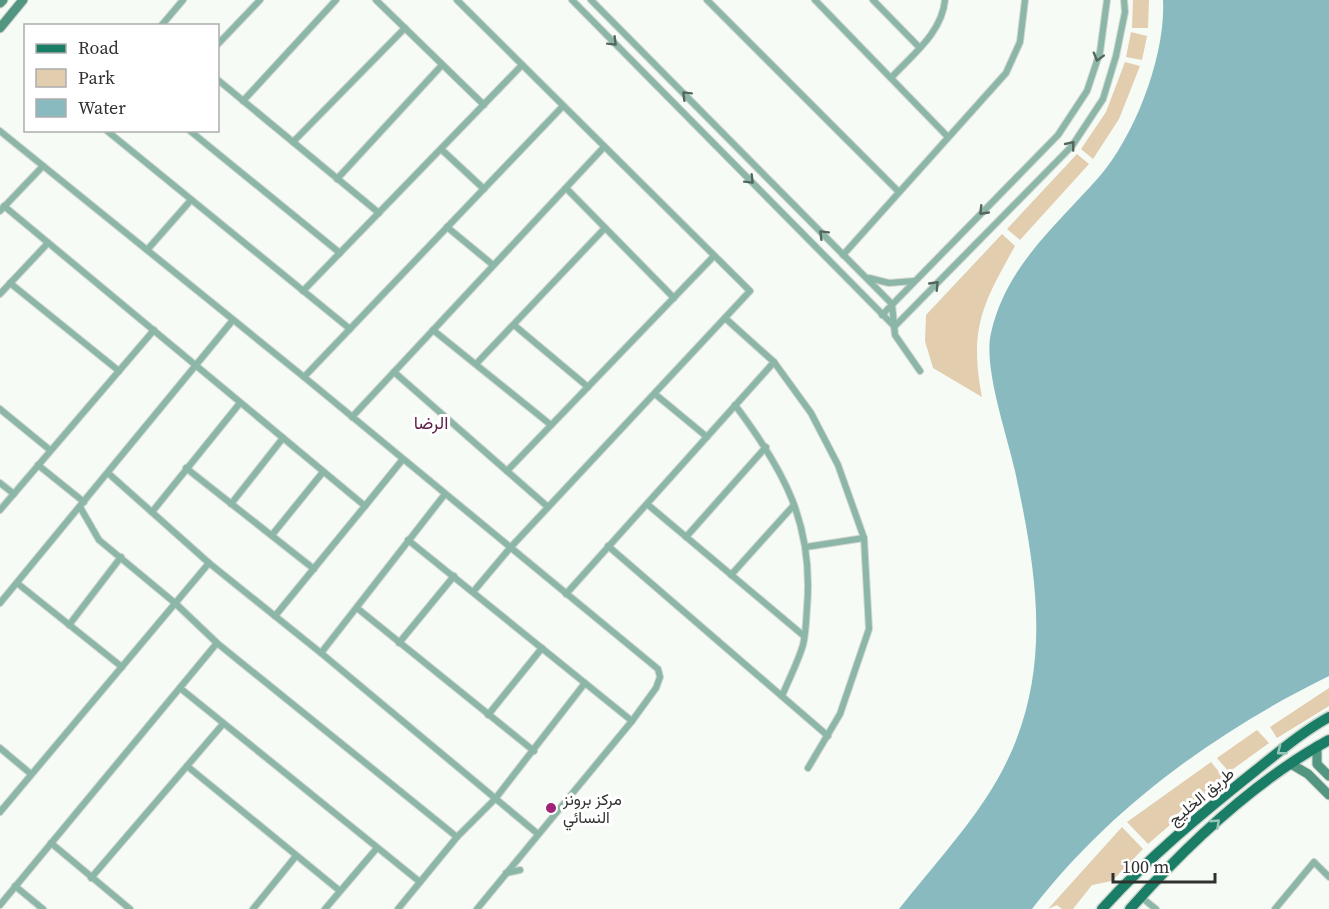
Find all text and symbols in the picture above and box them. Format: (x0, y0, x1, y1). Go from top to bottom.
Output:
legend (24, 24, 219, 132)
one-way arrow (605, 34, 616, 45)
text: Road (78, 35, 119, 60)
one-way arrow (1093, 51, 1105, 62)
text: Park (78, 65, 115, 90)
one-way arrow (682, 92, 693, 103)
text: Water (78, 95, 126, 120)
one-way arrow (1063, 141, 1074, 152)
one-way arrow (742, 173, 753, 184)
one-way arrow (979, 205, 990, 215)
one-way arrow (819, 230, 830, 241)
one-way arrow (928, 281, 939, 292)
district label: الرضا (414, 410, 448, 435)
one-way arrow (1277, 743, 1288, 754)
street label: طريق الخليج (1163, 762, 1239, 831)
place label: مركز برونز النسائي (562, 788, 622, 831)
marker: مركز برونز النسائي (544, 801, 558, 815)
one-way arrow (1209, 820, 1220, 831)
scale bar (1113, 846, 1215, 884)
text: 100 m (1122, 854, 1169, 879)

